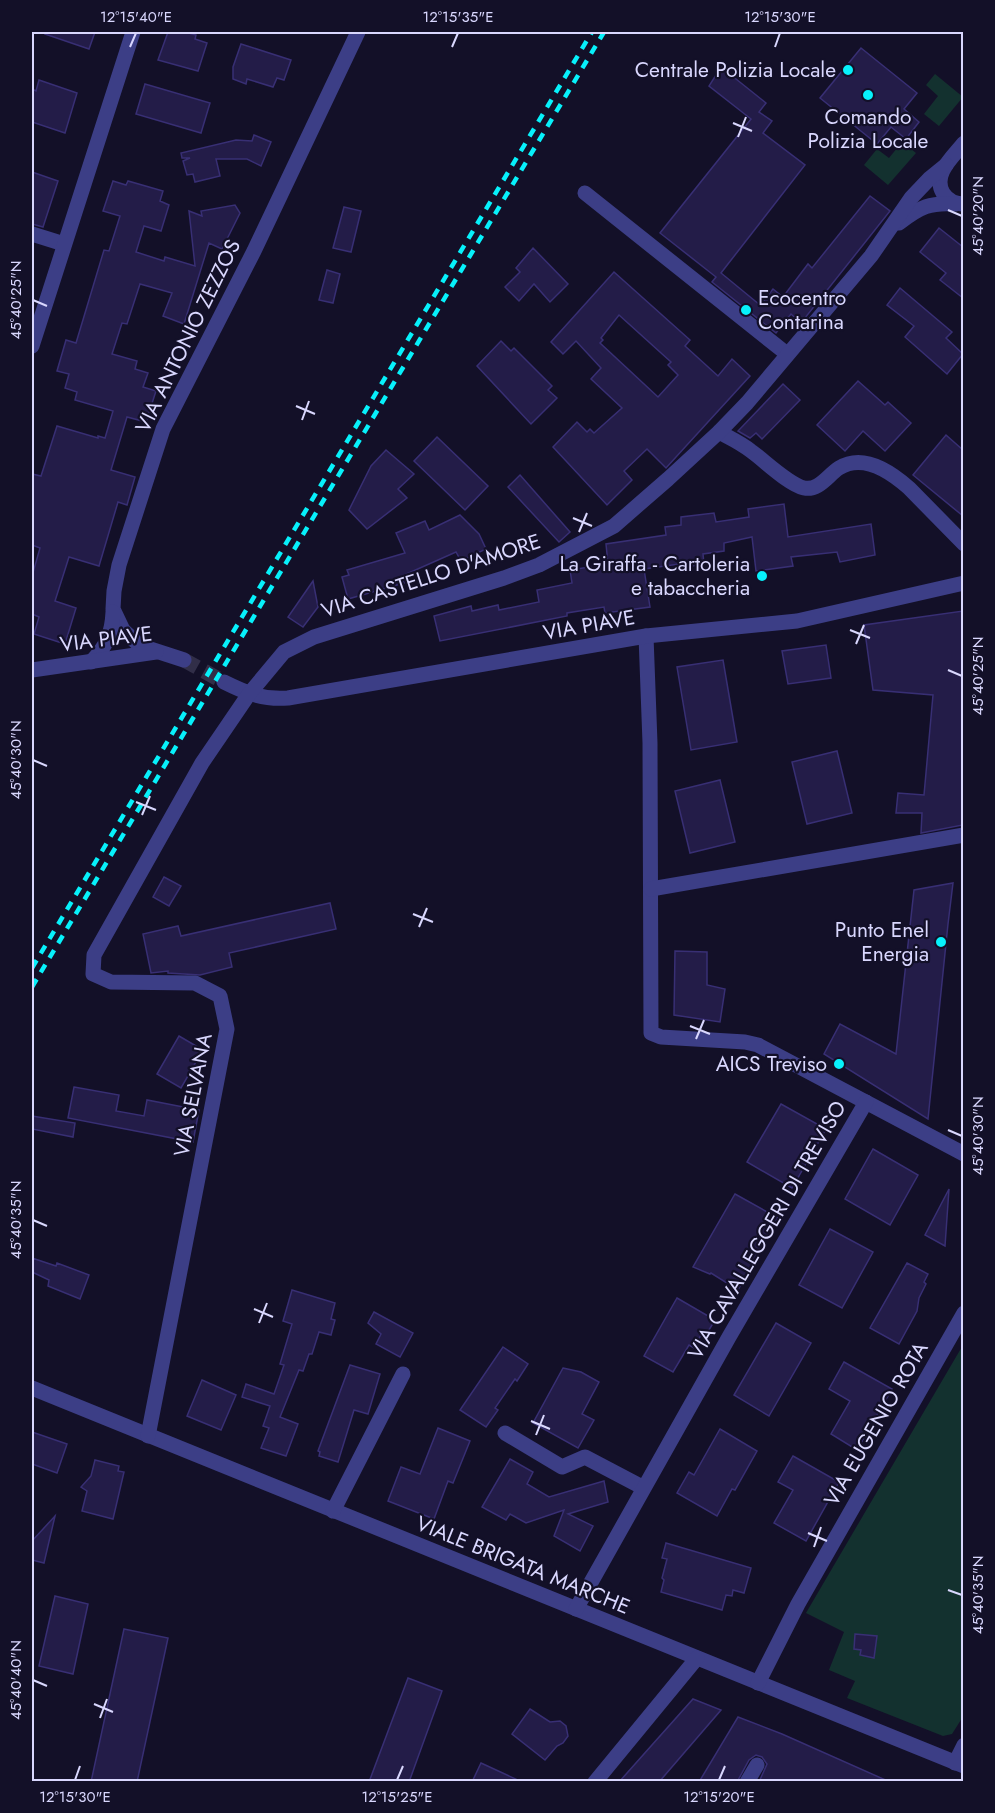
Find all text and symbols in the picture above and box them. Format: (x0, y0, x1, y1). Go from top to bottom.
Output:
text: 12°15'40"E (100, 6, 172, 28)
text: 12°15'35"E (423, 6, 493, 28)
text: 12°15'30"E (744, 6, 816, 28)
place label: Centrale Polizia Locale (635, 55, 836, 85)
marker: Centrale Polizia Locale (841, 63, 855, 77)
marker: Comando Polizia Locale (861, 88, 875, 102)
place label: Comando Polizia Locale (808, 102, 929, 156)
text: 45°40'20"N (967, 176, 989, 256)
street label: VIA ANTONIO ZEZZOS (128, 234, 248, 438)
text: 45°40'25"N (5, 261, 27, 340)
place label: Ecocentro Contarina (758, 283, 846, 337)
marker: Ecocentro Contarina (739, 303, 753, 317)
street label: VIA CASTELLO D'AMORE (317, 526, 545, 626)
place label: La Giraffa - Cartoleria e tabaccheria (559, 549, 750, 603)
marker: La Giraffa - Cartoleria e tabaccheria (755, 569, 769, 583)
street label: VIA PIAVE (541, 602, 637, 648)
street label: VIA PIAVE (58, 618, 154, 660)
text: 45°40'25"N (967, 637, 989, 716)
text: 45°40'30"N (5, 720, 27, 800)
place label: Punto Enel Energia (835, 915, 929, 969)
marker: Punto Enel Energia (934, 935, 948, 949)
street label: VIA SELVANA (166, 1030, 220, 1159)
place label: AICS Treviso (716, 1049, 827, 1079)
marker: AICS Treviso (832, 1057, 846, 1071)
street label: VIA CAVALLEGGERI DI TREVISO (680, 1095, 854, 1365)
text: 45°40'30"N (967, 1096, 989, 1176)
text: 45°40'35"N (5, 1181, 27, 1259)
street label: VIA EUGENIO ROTA (817, 1336, 935, 1512)
street label: VIALE BRIGATA MARCHE (412, 1508, 634, 1622)
text: 45°40'35"N (967, 1556, 989, 1634)
text: 45°40'40"N (5, 1640, 27, 1720)
text: 12°15'30"E (39, 1786, 111, 1808)
text: 12°15'25"E (361, 1786, 433, 1808)
text: 12°15'20"E (683, 1786, 755, 1808)

